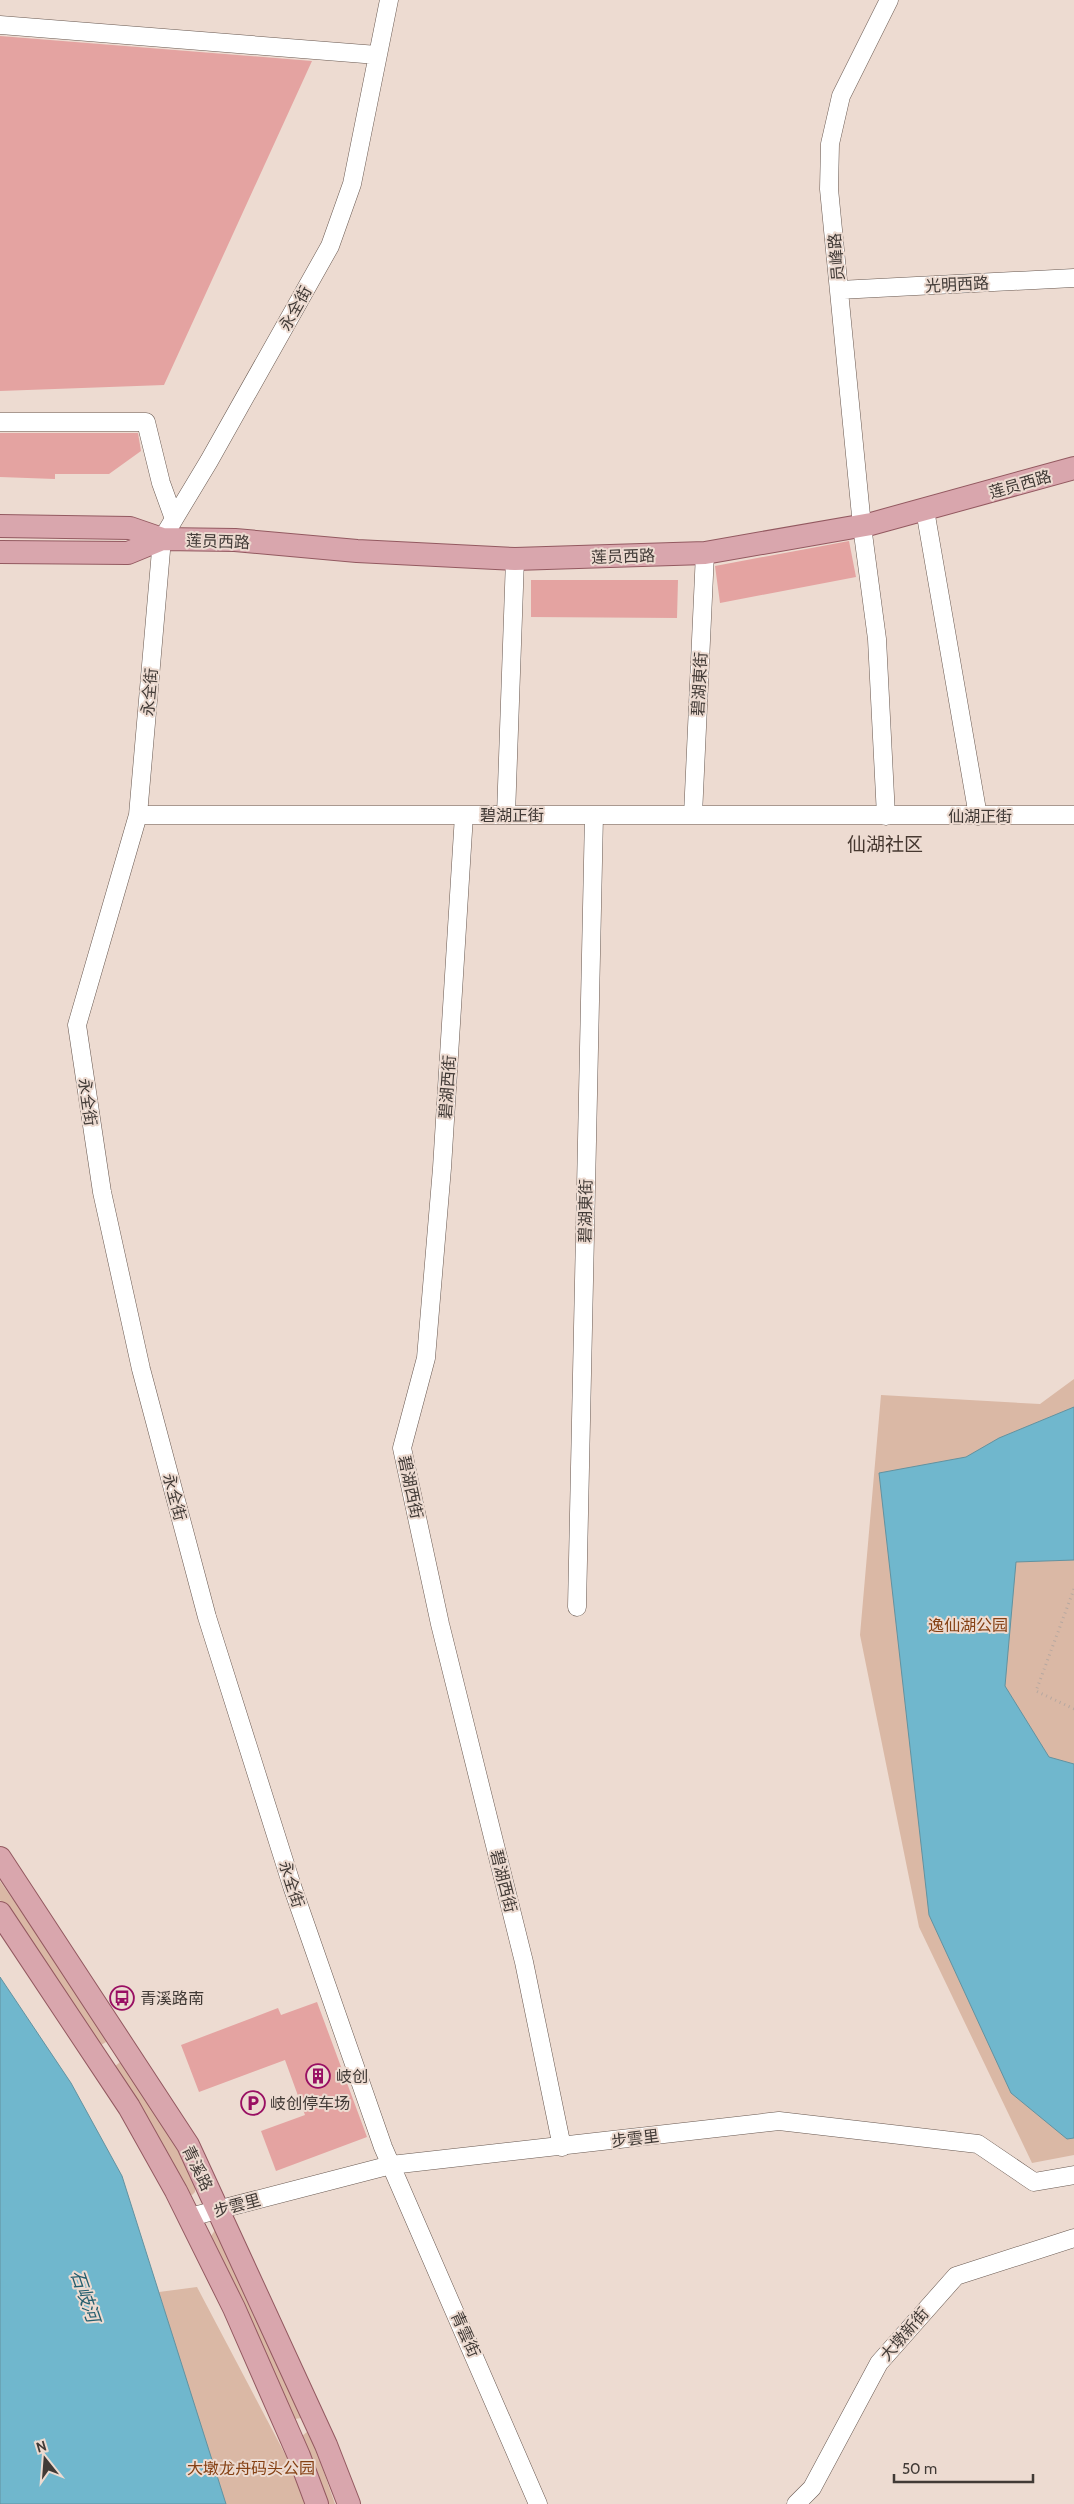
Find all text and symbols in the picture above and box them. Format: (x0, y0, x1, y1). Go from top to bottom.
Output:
street label: 员峰路 (825, 232, 848, 282)
street label: 光明西路 (925, 273, 989, 296)
street label: 永全街 (275, 283, 315, 334)
street label: 莲员西路 (987, 467, 1054, 502)
street label: 莲员西路 (186, 531, 250, 552)
street label: 莲员西路 (591, 546, 655, 567)
street label: 碧湖東街 (688, 652, 711, 716)
street label: 永全街 (138, 667, 161, 717)
street label: 碧湖正街 (480, 806, 544, 825)
street label: 仙湖正街 (948, 807, 1012, 826)
district label: 仙湖社区 (847, 833, 923, 856)
street label: 碧湖西街 (436, 1054, 459, 1120)
street label: 永全街 (75, 1077, 100, 1127)
street label: 碧湖東街 (575, 1179, 596, 1243)
street label: 碧湖西街 (395, 1454, 426, 1520)
street label: 永全街 (159, 1471, 190, 1523)
park label: 逸仙湖公园 (928, 1616, 1008, 1635)
street label: 碧湖西街 (487, 1848, 520, 1914)
street label: 永全街 (275, 1858, 308, 1910)
bus stop icon: 青溪路南 (109, 1985, 135, 2011)
place label: 青溪路南 (140, 1989, 204, 2008)
building icon: 岐创 (305, 2063, 331, 2089)
place label: 岐创 (336, 2067, 368, 2086)
parking icon: 岐创停车场 (240, 2090, 266, 2116)
place label: 岐创停车场 (270, 2094, 350, 2113)
street label: 步雲里 (610, 2126, 660, 2151)
street label: 青溪路 (178, 2142, 217, 2194)
street label: 步雲里 (211, 2190, 263, 2221)
water label: 石岐河 (66, 2267, 105, 2328)
street label: 大墩新街 (876, 2304, 933, 2365)
street label: 青雲街 (447, 2308, 484, 2360)
north arrow (20, 2434, 70, 2484)
text: N (34, 2437, 49, 2457)
scale bar (894, 2452, 1033, 2484)
park label: 大墩龙舟码头公园 (187, 2459, 315, 2478)
text: 50 m (902, 2460, 937, 2478)

